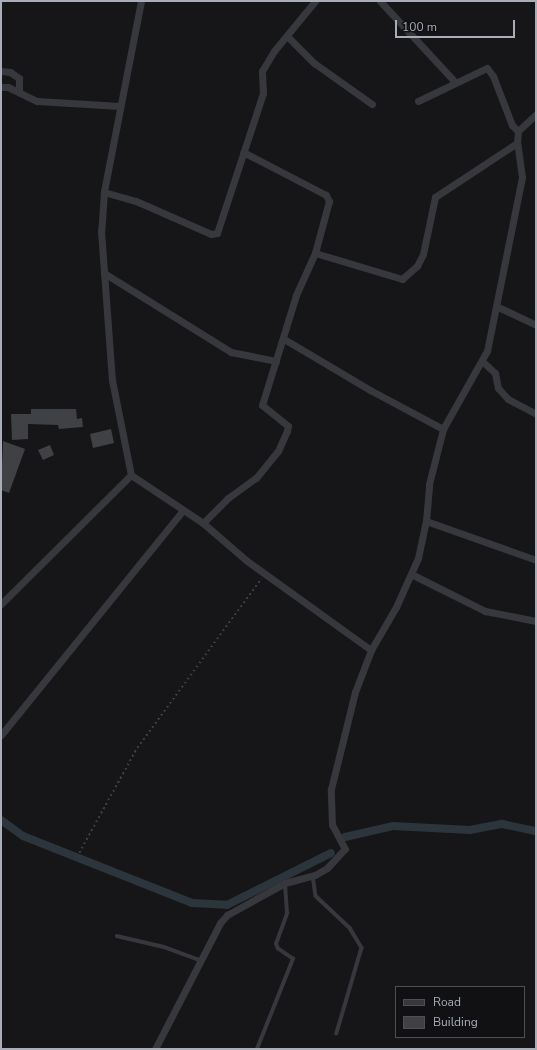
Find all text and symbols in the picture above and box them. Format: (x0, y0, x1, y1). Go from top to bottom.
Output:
scale bar (397, 12, 517, 38)
text: 100 m (402, 19, 437, 35)
legend (395, 986, 525, 1038)
text: Road (433, 994, 461, 1010)
text: Building (433, 1014, 478, 1030)

